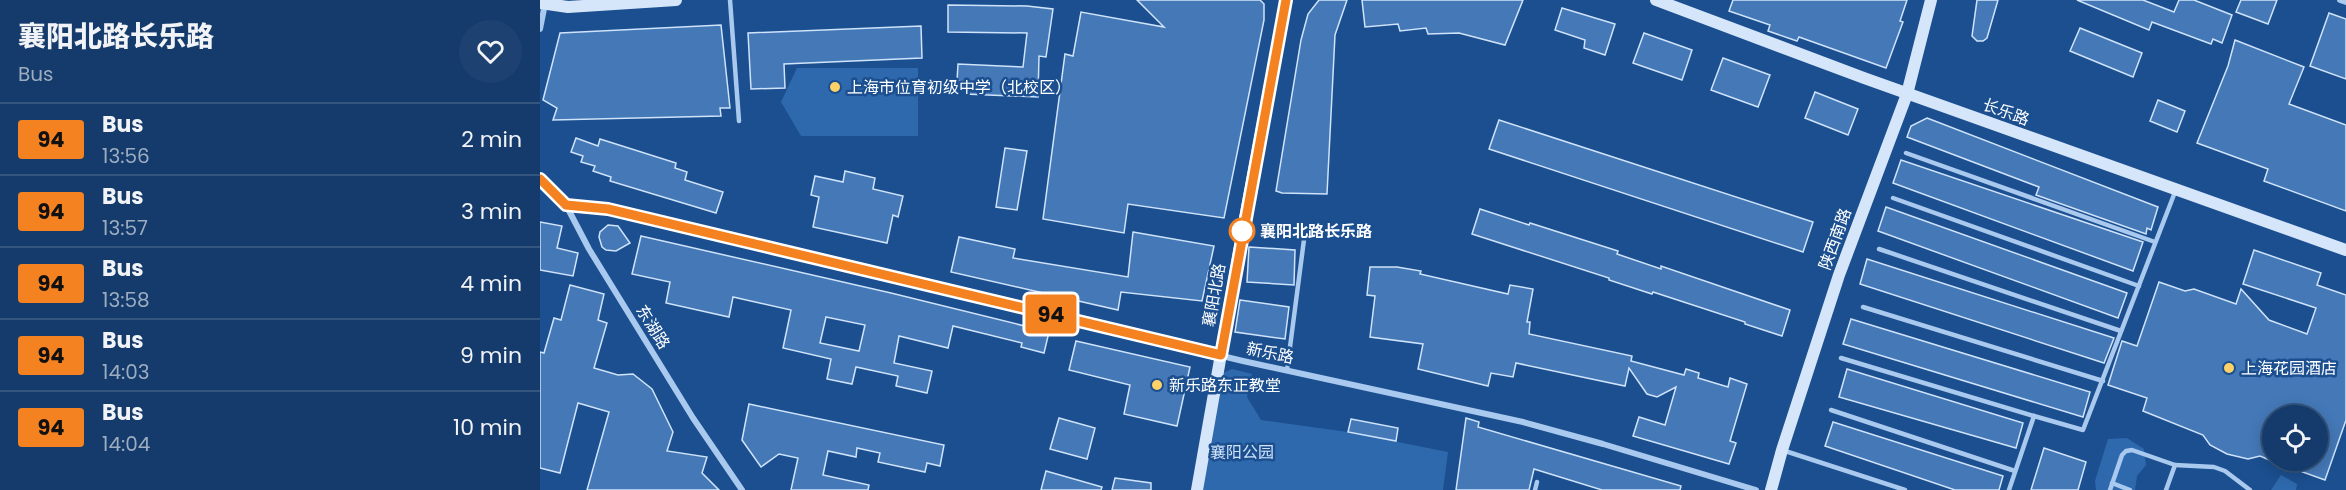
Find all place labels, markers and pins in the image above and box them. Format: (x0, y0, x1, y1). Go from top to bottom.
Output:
place label: 上海市位育初级中学（北校区） (847, 76, 1071, 99)
marker: 上海市位育初级中学（北校区） (828, 80, 842, 94)
marker: 襄阳北路长乐路 (1229, 218, 1255, 244)
place label: 襄阳北路长乐路 (1260, 220, 1372, 243)
place label: 上海花园酒店 (2241, 357, 2337, 380)
marker: 上海花园酒店 (2222, 361, 2236, 375)
place label: 新乐路东正教堂 (1169, 374, 1281, 397)
marker: 新乐路东正教堂 (1150, 378, 1164, 392)

